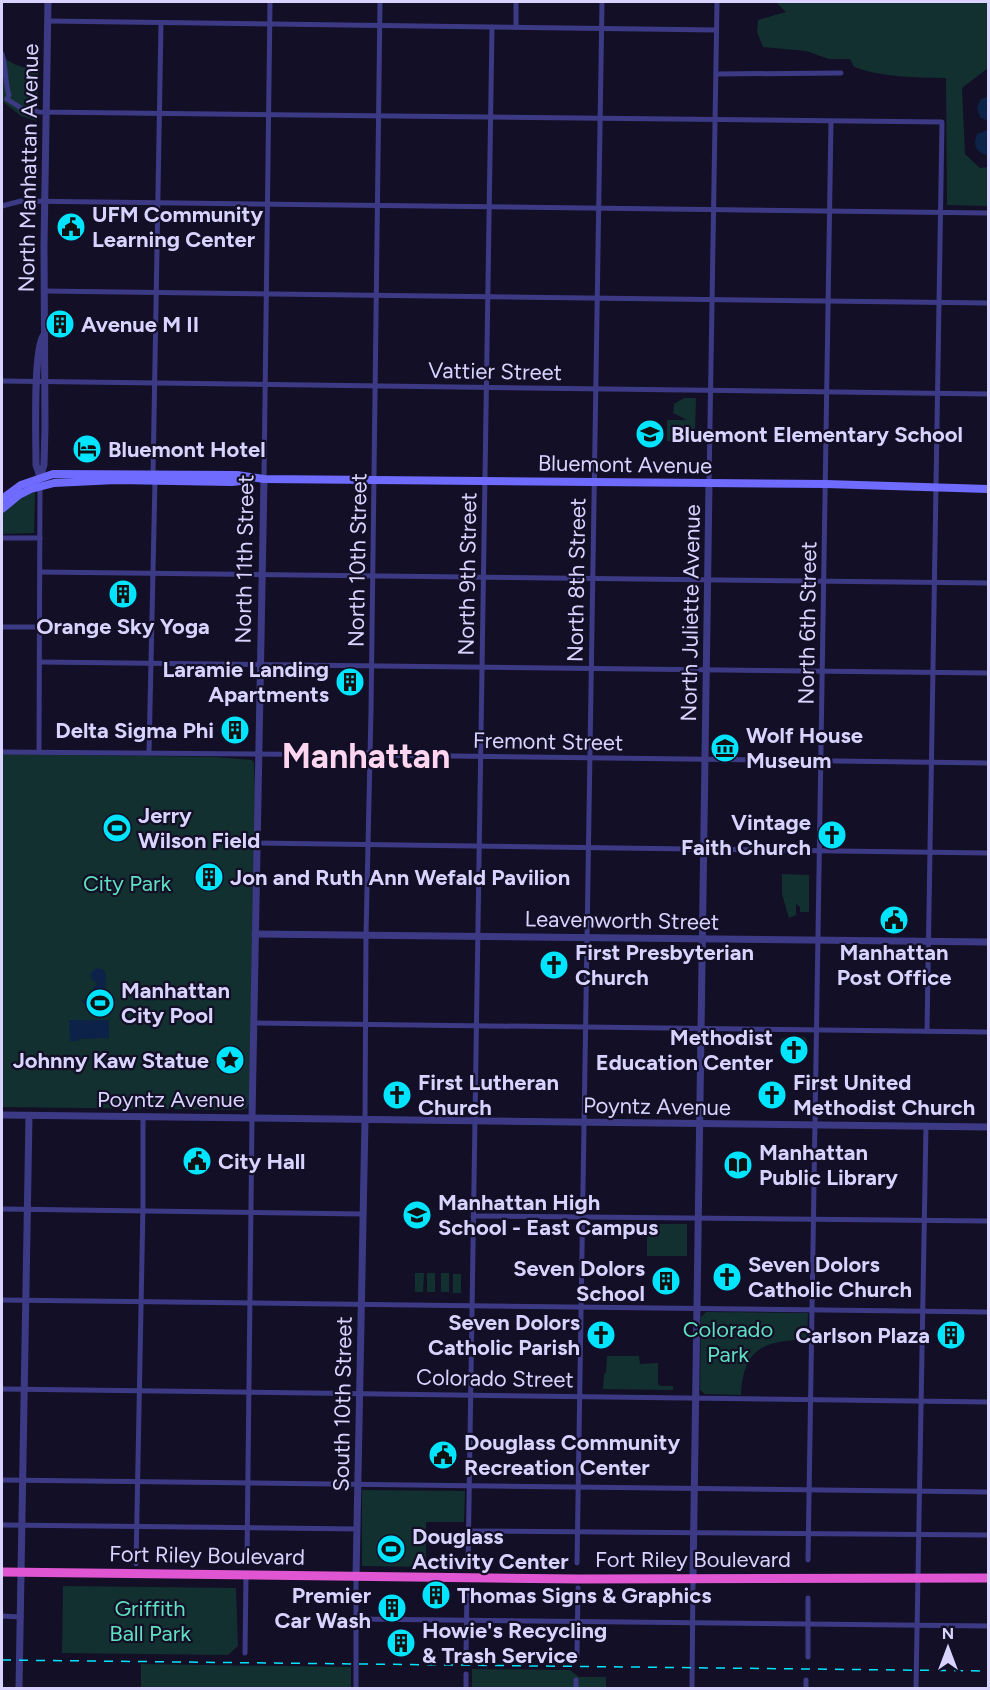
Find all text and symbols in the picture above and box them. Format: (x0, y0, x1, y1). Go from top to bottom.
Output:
street label: North Manhattan Avenue (13, 43, 44, 293)
place label: UFM Community Learning Center (92, 201, 263, 253)
public building icon: UFM Community Learning Center (55, 211, 87, 243)
building icon: Avenue M II (44, 308, 76, 340)
place label: Avenue M II (81, 311, 199, 338)
street label: Vattier Street (428, 357, 562, 386)
school or university icon: Bluemont Elementary School (634, 418, 666, 450)
place label: Bluemont Elementary School (671, 421, 963, 448)
hotel icon: Bluemont Hotel (71, 433, 103, 465)
place label: Bluemont Hotel (108, 436, 266, 463)
street label: Bluemont Avenue (538, 449, 712, 480)
street label: North 10th Street (342, 473, 373, 647)
street label: North 11th Street (230, 474, 259, 644)
street label: North 9th Street (453, 492, 482, 656)
street label: North 8th Street (562, 498, 591, 662)
street label: North Juliette Avenue (675, 504, 706, 722)
street label: North 6th Street (793, 541, 822, 705)
building icon: Orange Sky Yoga (107, 578, 139, 610)
place label: Orange Sky Yoga (36, 613, 210, 640)
place label: Laramie Landing Apartments (162, 656, 329, 708)
building icon: Laramie Landing Apartments (334, 666, 366, 698)
building icon: Delta Sigma Phi (219, 714, 251, 746)
place label: Delta Sigma Phi (55, 717, 214, 744)
place label: Wolf House Museum (746, 722, 863, 774)
street label: Fremont Street (473, 727, 623, 756)
museum icon: Wolf House Museum (709, 732, 741, 764)
district label: Manhattan (282, 736, 450, 777)
place label: Jerry Wilson Field (138, 802, 260, 854)
place label: Vintage Faith Church (681, 809, 811, 861)
sports icon: Jerry Wilson Field (101, 812, 133, 844)
church icon: Vintage Faith Church (816, 819, 848, 851)
building icon: Jon and Ruth Ann Wefald Pavilion (193, 861, 225, 893)
place label: Jon and Ruth Ann Wefald Pavilion (230, 864, 570, 891)
park label: City Park (83, 870, 171, 897)
public building icon: Manhattan Post Office (878, 904, 910, 936)
street label: Leavenworth Street (524, 905, 720, 936)
place label: First Presbyterian Church (575, 939, 754, 991)
place label: Manhattan Post Office (837, 939, 951, 991)
church icon: First Presbyterian Church (538, 949, 570, 981)
place label: Manhattan City Pool (121, 977, 230, 1029)
sports icon: Manhattan City Pool (84, 987, 116, 1019)
place label: Methodist Education Center (596, 1024, 774, 1076)
church icon: Methodist Education Center (778, 1034, 810, 1066)
place icon: Johnny Kaw Statue (214, 1044, 246, 1076)
place label: Johnny Kaw Statue (13, 1047, 209, 1074)
place label: First Lutheran Church (418, 1069, 559, 1121)
place label: First United Methodist Church (793, 1069, 975, 1121)
church icon: First Lutheran Church (381, 1079, 413, 1111)
church icon: First United Methodist Church (756, 1079, 788, 1111)
street label: Poyntz Avenue (97, 1086, 245, 1113)
street label: Poyntz Avenue (583, 1092, 731, 1121)
place label: Manhattan Public Library (759, 1139, 898, 1191)
public building icon: City Hall (181, 1145, 213, 1177)
place label: City Hall (218, 1148, 306, 1175)
library icon: Manhattan Public Library (722, 1149, 754, 1181)
place label: Manhattan High School - East Campus (438, 1189, 658, 1241)
school or university icon: Manhattan High School - East Campus (401, 1199, 433, 1231)
place label: Seven Dolors Catholic Church (748, 1251, 912, 1303)
place label: Seven Dolors School (513, 1255, 645, 1307)
church icon: Seven Dolors Catholic Church (711, 1261, 743, 1293)
building icon: Seven Dolors School (650, 1265, 682, 1297)
place label: Seven Dolors Catholic Parish (428, 1309, 580, 1361)
street label: South 10th Street (327, 1316, 358, 1492)
park label: Colorado Park (683, 1316, 773, 1368)
church icon: Seven Dolors Catholic Parish (585, 1319, 617, 1351)
building icon: Carlson Plaza (935, 1319, 967, 1351)
place label: Carlson Plaza (795, 1322, 930, 1349)
street label: Colorado Street (416, 1364, 574, 1393)
place label: Douglass Community Recreation Center (464, 1429, 680, 1481)
public building icon: Douglass Community Recreation Center (427, 1439, 459, 1471)
place label: Douglass Activity Center (412, 1523, 569, 1575)
sports icon: Douglass Activity Center (375, 1533, 407, 1565)
street label: Fort Riley Boulevard (109, 1540, 305, 1571)
street label: Fort Riley Boulevard (595, 1546, 791, 1573)
building icon: Thomas Signs & Graphics (420, 1579, 452, 1611)
place label: Premier Car Wash (274, 1582, 372, 1634)
place label: Thomas Signs & Graphics (457, 1582, 712, 1609)
building icon: Premier Car Wash (376, 1592, 408, 1624)
park label: Griffith Ball Park (109, 1595, 191, 1647)
place label: Howie's Recycling & Trash Service (422, 1617, 607, 1669)
north arrow (918, 1618, 978, 1678)
text: N (942, 1624, 954, 1643)
building icon: Howie's Recycling & Trash Service (385, 1627, 417, 1659)

